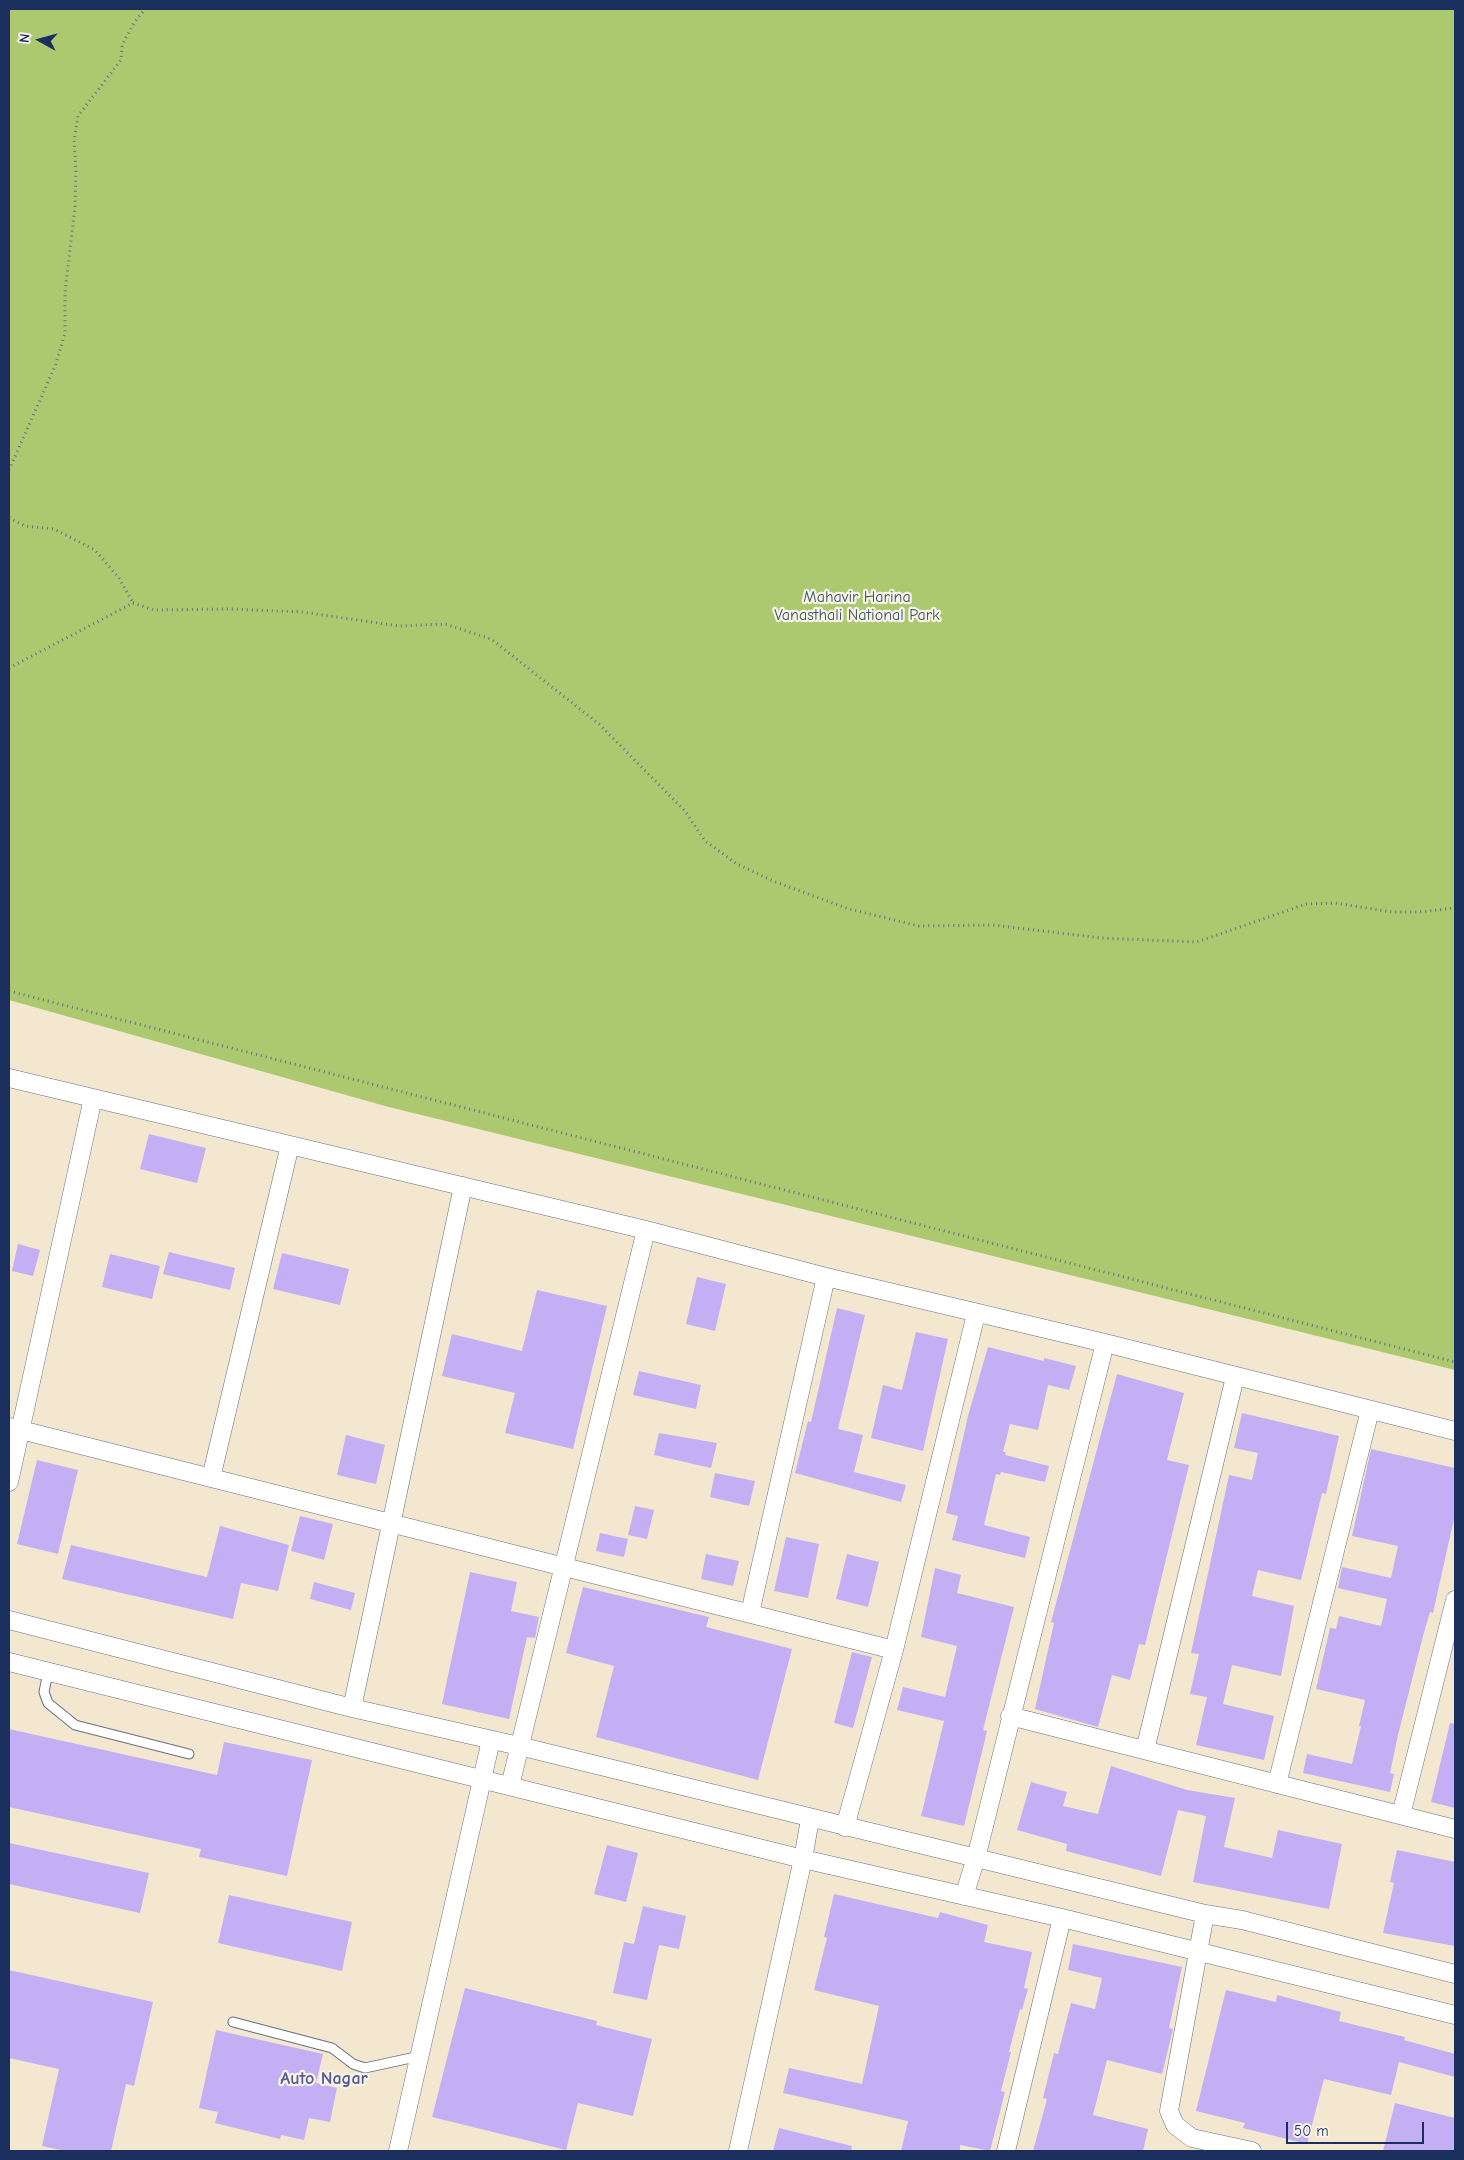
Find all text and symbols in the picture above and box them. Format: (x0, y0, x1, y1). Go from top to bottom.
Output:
north arrow (15, 15, 65, 65)
text: N (16, 33, 34, 44)
park label: Mahavir Harina Vanasthali National Park (774, 587, 940, 625)
district label: Auto Nagar (280, 2068, 368, 2090)
scale bar (1289, 2112, 1426, 2144)
text: 50 m (1294, 2122, 1329, 2140)

